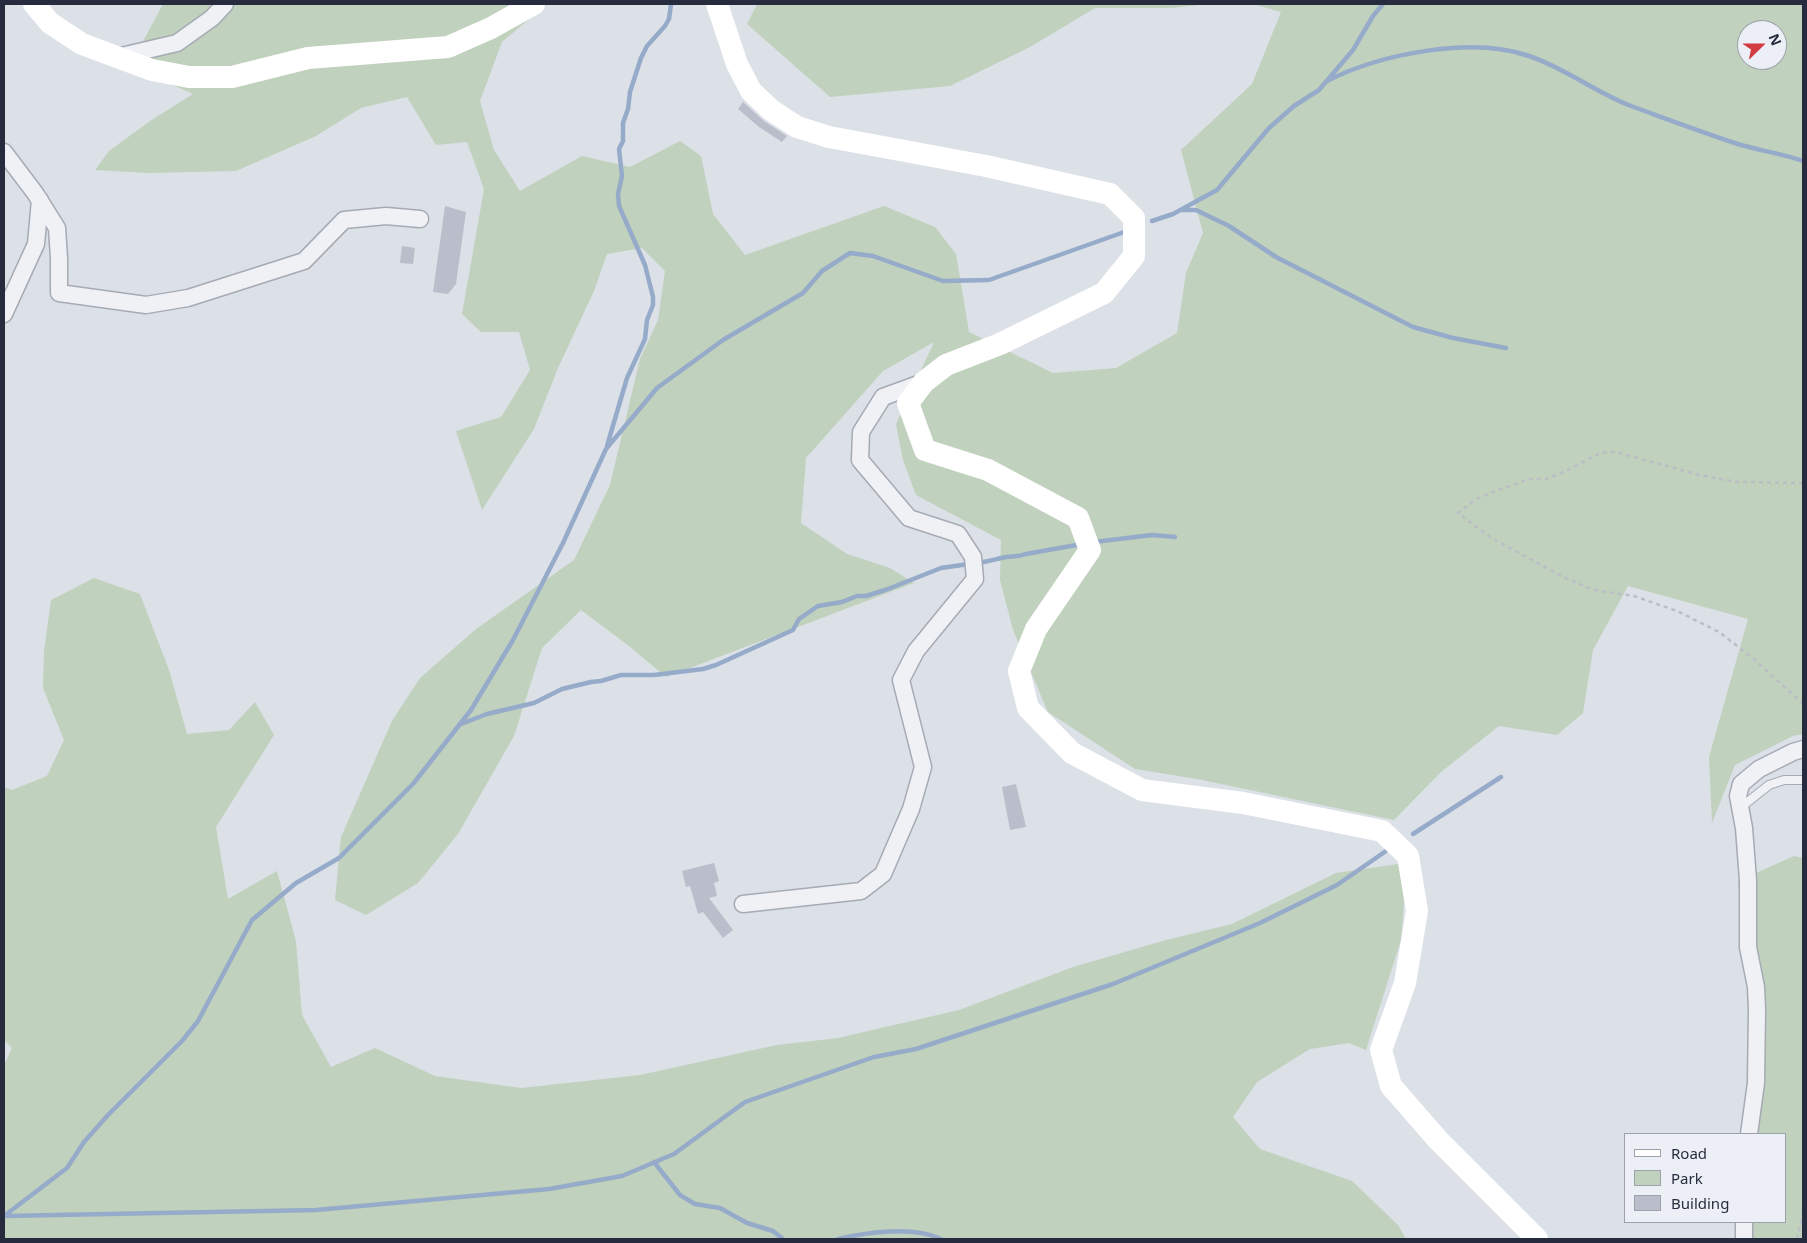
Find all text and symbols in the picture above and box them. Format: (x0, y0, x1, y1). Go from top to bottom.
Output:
north arrow (1737, 20, 1787, 70)
text: N (1764, 31, 1786, 48)
legend (1624, 1133, 1787, 1223)
text: Road (1671, 1143, 1707, 1163)
text: Park (1671, 1168, 1703, 1188)
text: Building (1671, 1193, 1729, 1213)

